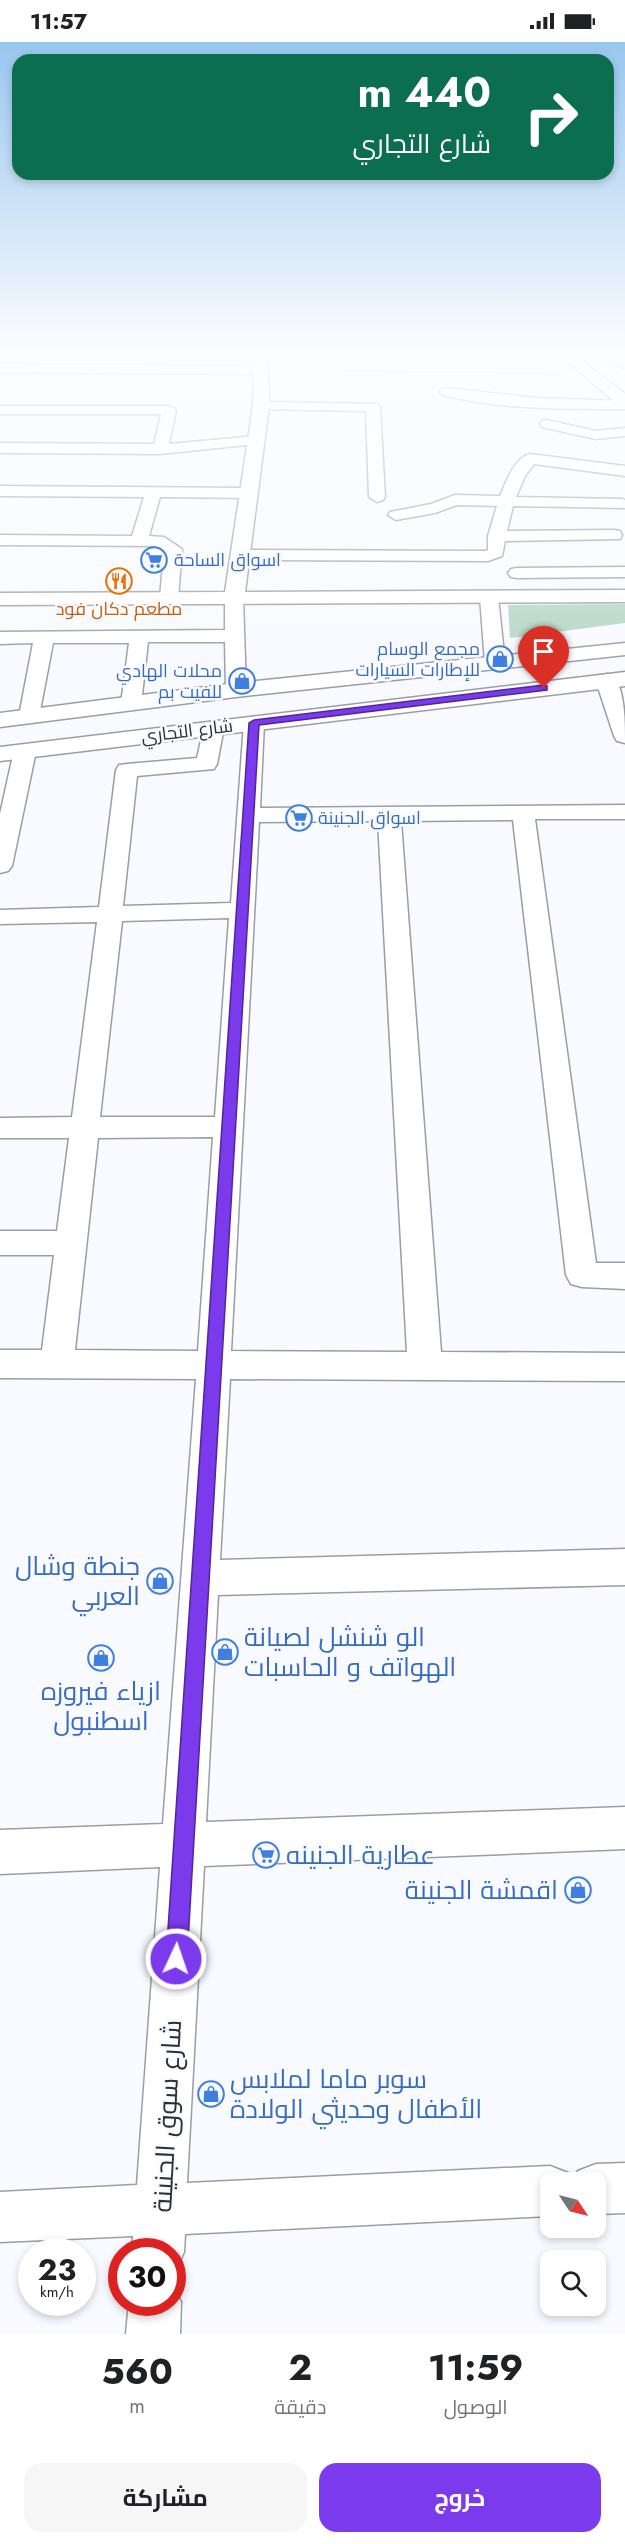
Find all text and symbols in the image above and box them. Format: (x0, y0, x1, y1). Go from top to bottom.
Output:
text: 11:57 (30, 5, 87, 37)
text: 440 m (358, 62, 491, 123)
icon: right (512, 78, 590, 156)
text: شارع التجاري (352, 124, 491, 163)
supermarket icon: اسواق الساحة (139, 545, 169, 575)
place label: اسواق الساحة (174, 547, 281, 573)
restaurant icon: مطعم دكان فود (104, 566, 134, 596)
place label: مطعم دكان فود (56, 596, 182, 622)
pin (518, 626, 569, 688)
icon: arrive (527, 635, 560, 668)
place label: مجمع الوسام للإطارات السيارات (355, 636, 480, 683)
shop icon: مجمع الوسام للإطارات السيارات (485, 644, 515, 674)
place label: محلات الهادي للفيت بم (116, 658, 222, 705)
shop icon: محلات الهادي للفيت بم (227, 666, 257, 696)
street label: شارع التجاري (140, 712, 235, 751)
supermarket icon: اسواق الجنينة (284, 803, 314, 833)
place label: اسواق الجنينة (318, 805, 421, 831)
place label: جنطة وشال العربي (15, 1547, 140, 1617)
shop icon: جنطة وشال العربي (145, 1566, 175, 1596)
place label: الو شنشل لصيانة الهواتف و الحاسبات (244, 1618, 456, 1686)
shop icon: الو شنشل لصيانة الهواتف و الحاسبات (210, 1637, 240, 1667)
shop icon: ازياء فيروزه اسطنبول (86, 1643, 116, 1673)
place label: ازياء فيروزه اسطنبول (41, 1672, 161, 1740)
place label: عطارية الجنينه (286, 1836, 435, 1874)
supermarket icon: عطارية الجنينه (251, 1840, 281, 1870)
place label: اقمشة الجنينة (405, 1871, 558, 1909)
shop icon: اقمشة الجنينة (563, 1875, 593, 1905)
position arrow (144, 1927, 208, 1991)
street label: شارع سوق الجنينة (143, 2019, 191, 2213)
place label: سوبر ماما لملابس الأطفال وحديثي الولادة (230, 2060, 482, 2130)
shop icon: سوبر ماما لملابس الأطفال وحديثي الولادة (196, 2079, 226, 2109)
north arrow (540, 2172, 606, 2238)
map controls (540, 2172, 606, 2316)
speed limit sign: 30 (108, 2238, 186, 2316)
text: 23 (38, 2248, 76, 2291)
button: search (540, 2250, 606, 2316)
text: km/h (40, 2281, 74, 2303)
text: 2 (289, 2341, 312, 2393)
text: 11:59 (428, 2341, 523, 2393)
text: 560 (102, 2345, 173, 2397)
text: m (129, 2392, 145, 2421)
text: دقيقة (274, 2393, 326, 2422)
text: الوصول (444, 2393, 508, 2422)
button: مشاركة (24, 2463, 307, 2532)
button: خروج (319, 2463, 601, 2532)

